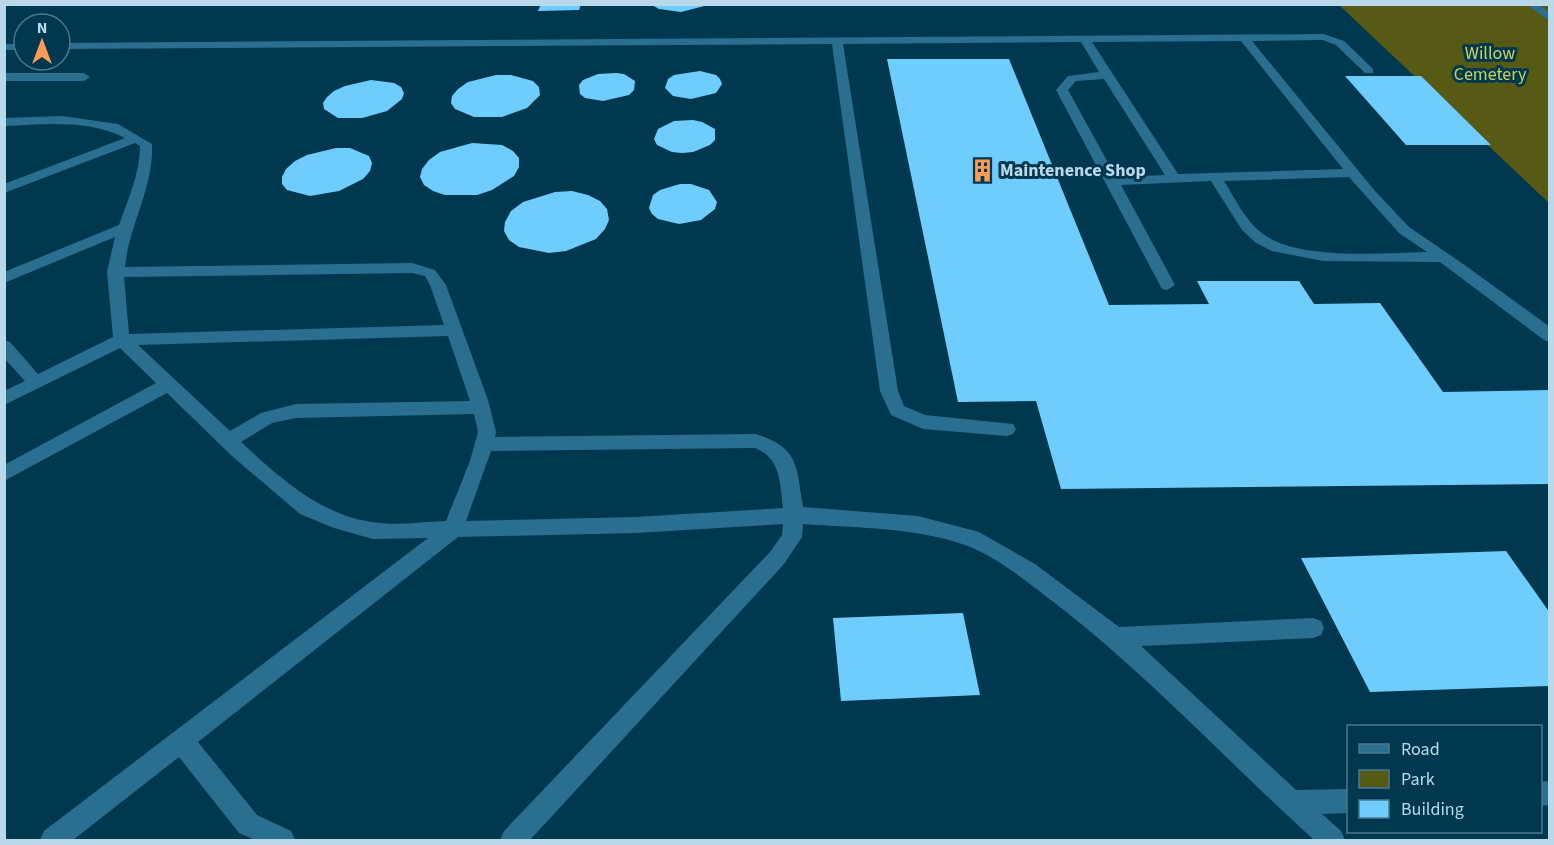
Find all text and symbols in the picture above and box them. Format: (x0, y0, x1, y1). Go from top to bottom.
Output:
north arrow (12, 12, 72, 72)
text: N (37, 17, 47, 39)
park label: Willow Cemetery (1454, 41, 1527, 87)
building icon: Maintenence Shop (969, 157, 995, 183)
place label: Maintenence Shop (1000, 158, 1146, 183)
legend (1347, 725, 1542, 833)
text: Road (1401, 737, 1440, 762)
text: Park (1401, 767, 1435, 792)
text: Building (1401, 797, 1464, 822)

